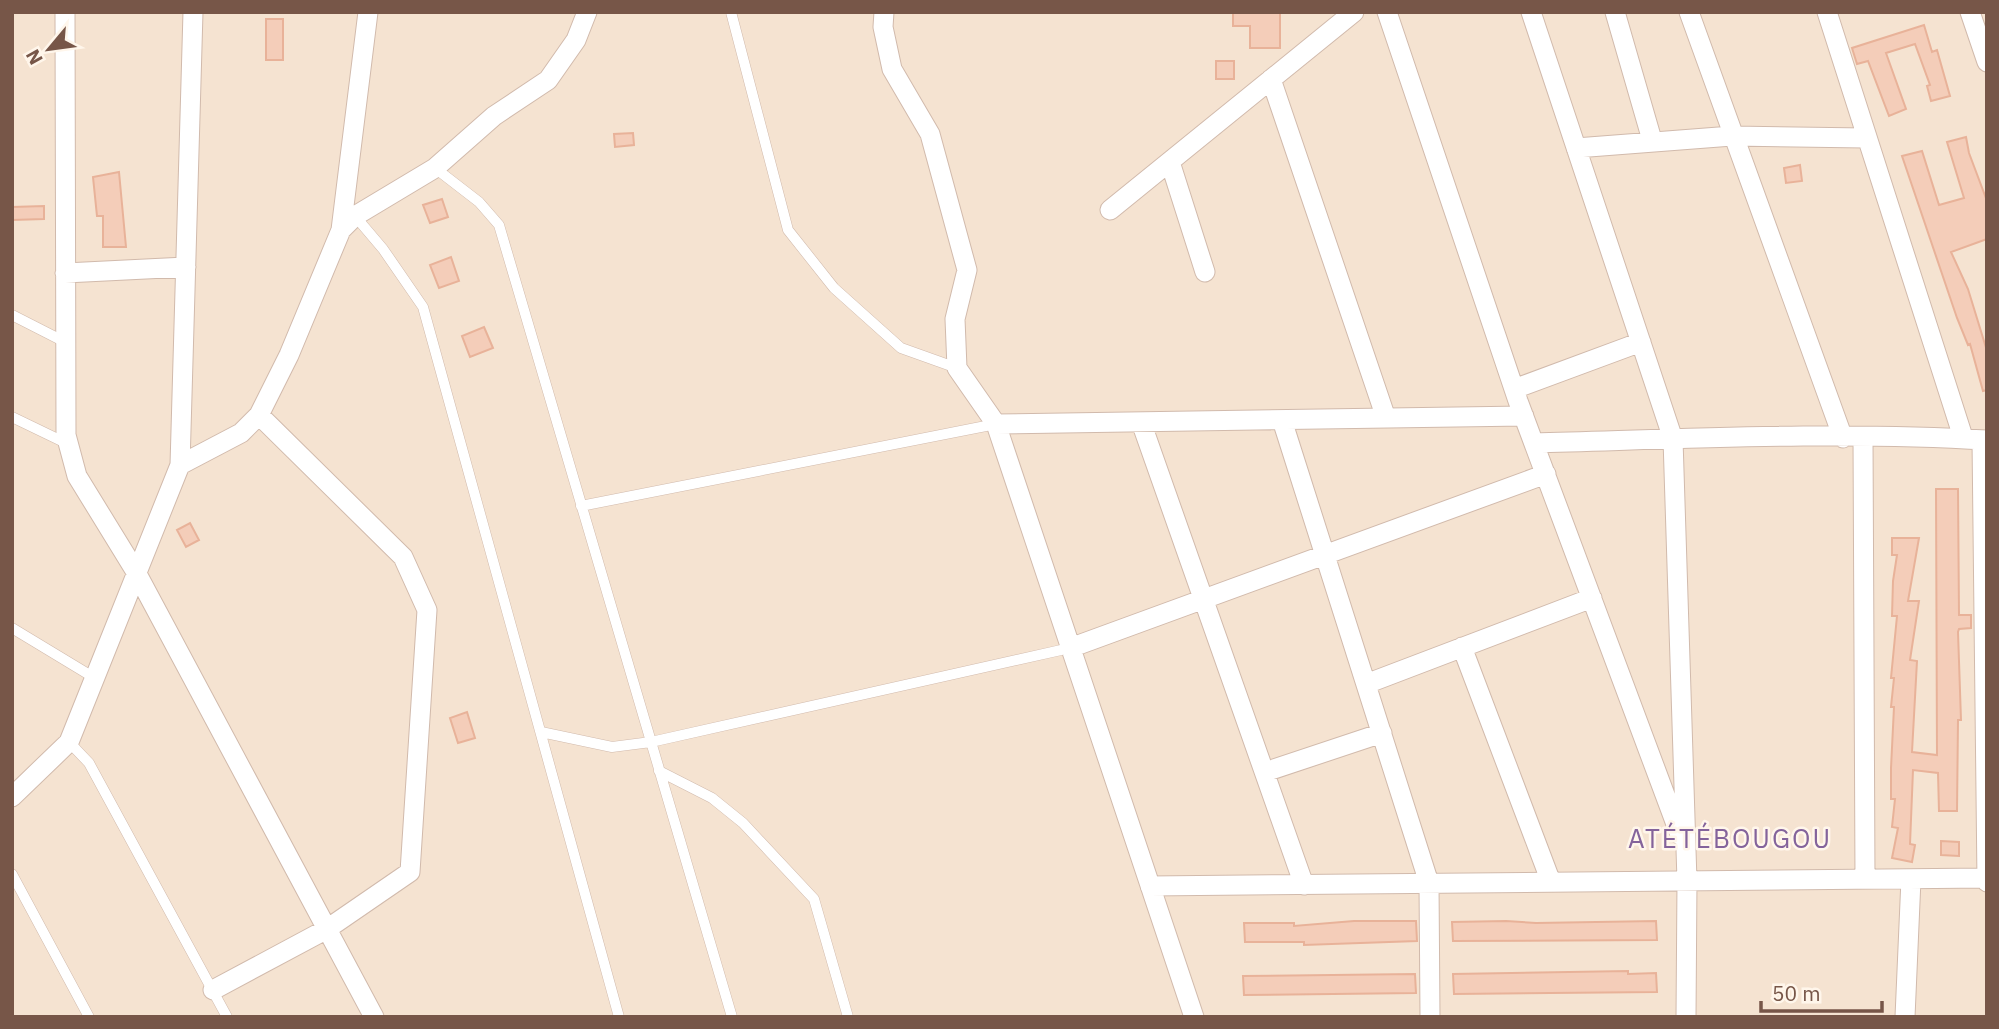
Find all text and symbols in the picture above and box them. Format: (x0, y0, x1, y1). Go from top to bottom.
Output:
north arrow (14, 14, 84, 84)
text: N (20, 45, 48, 69)
district label: ATÉTÉBOUGOU (1628, 821, 1832, 855)
scale bar (1761, 970, 1882, 1014)
text: 50 m (1772, 979, 1821, 1007)

